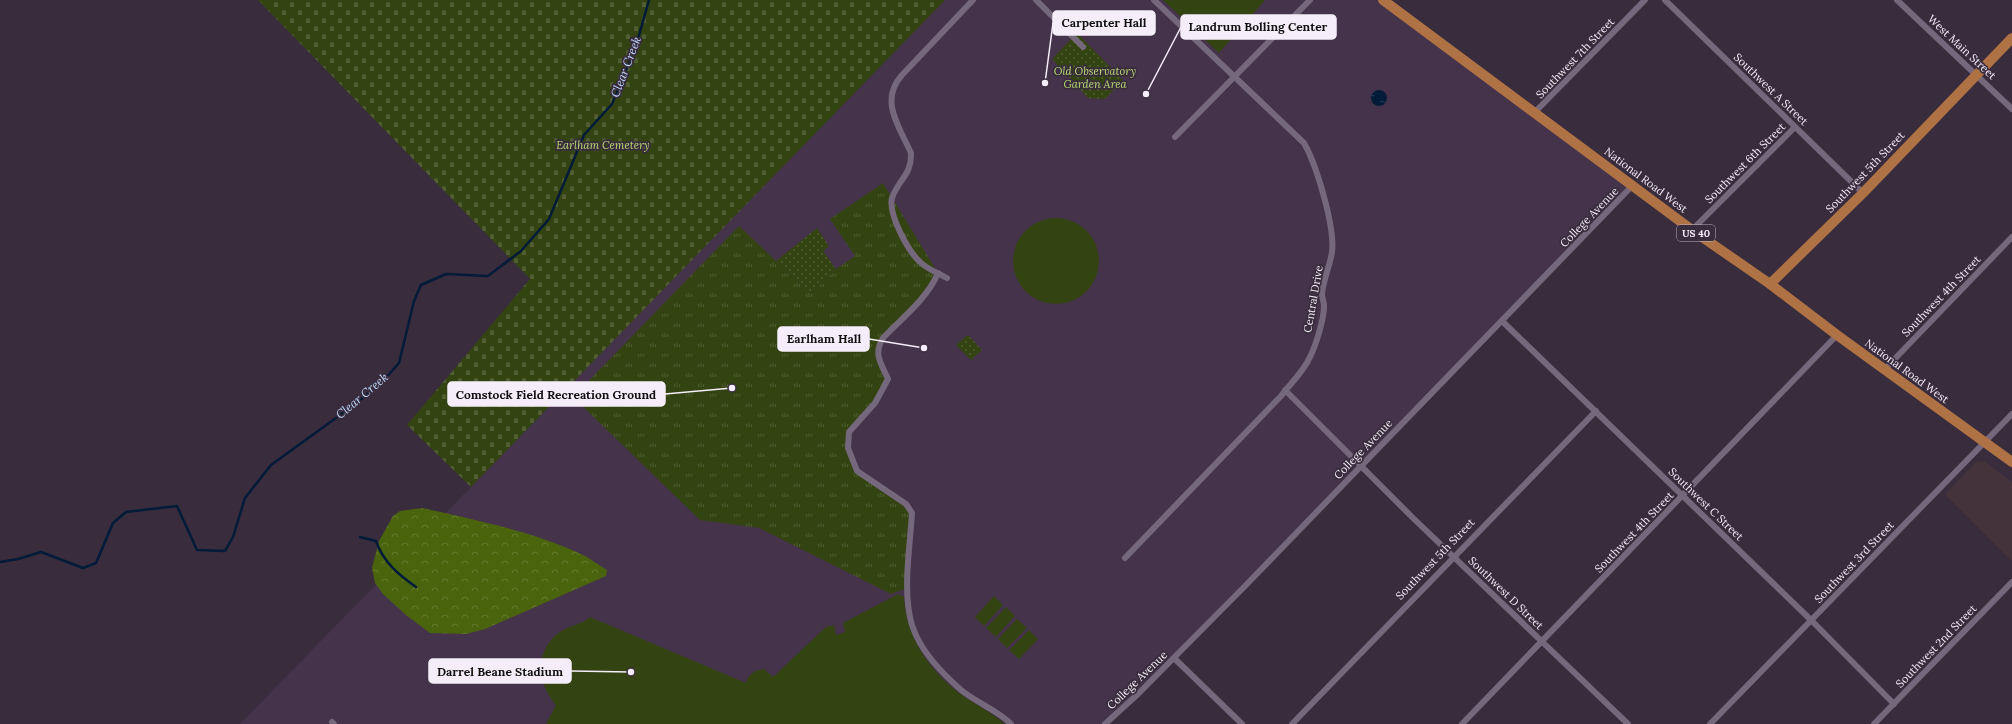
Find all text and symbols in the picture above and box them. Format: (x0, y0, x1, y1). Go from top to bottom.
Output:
callout: Carpenter Hall (1053, 11, 1155, 35)
street label: West Main Street (1925, 12, 2000, 83)
street label: Southwest 7th Street (1533, 14, 1618, 101)
text: Carpenter Hall (1061, 15, 1147, 30)
callout: Landrum Bolling Center (1181, 15, 1336, 39)
text: Landrum Bolling Center (1189, 19, 1328, 34)
water label: Clear Creek (607, 34, 644, 99)
street label: Southwest A Street (1731, 50, 1812, 129)
park label: Old Observatory Garden Area (1054, 64, 1136, 91)
street label: Southwest 6th Street (1702, 119, 1789, 206)
street label: Southwest 5th Street (1823, 128, 1908, 216)
park label: Earlham Cemetery (556, 138, 650, 152)
street label: National Road West (1602, 144, 1691, 216)
street label: College Avenue (1557, 184, 1621, 250)
road number: US 40 (1677, 225, 1715, 241)
street label: Southwest 4th Street (1899, 252, 1984, 340)
street label: Central Drive (1300, 264, 1326, 334)
callout: Earlham Hall (778, 327, 869, 351)
text: Earlham Hall (787, 331, 861, 346)
street label: National Road West (1862, 336, 1952, 407)
water label: Clear Creek (332, 369, 391, 422)
callout: Comstock Field Recreation Ground (448, 382, 665, 406)
text: Comstock Field Recreation Ground (456, 387, 656, 402)
street label: College Avenue (1331, 416, 1395, 482)
street label: Southwest C Street (1666, 465, 1747, 544)
street label: Southwest 4th Street (1592, 488, 1677, 576)
street label: Southwest 5th Street (1393, 515, 1478, 603)
street label: Southwest 3rd Street (1811, 518, 1897, 606)
street label: Southwest D Street (1465, 554, 1547, 633)
street label: Southwest 2nd Street (1893, 601, 1980, 690)
street label: College Avenue (1104, 648, 1170, 712)
callout: Darrel Beane Stadium (429, 659, 571, 683)
text: Darrel Beane Stadium (437, 664, 563, 679)

